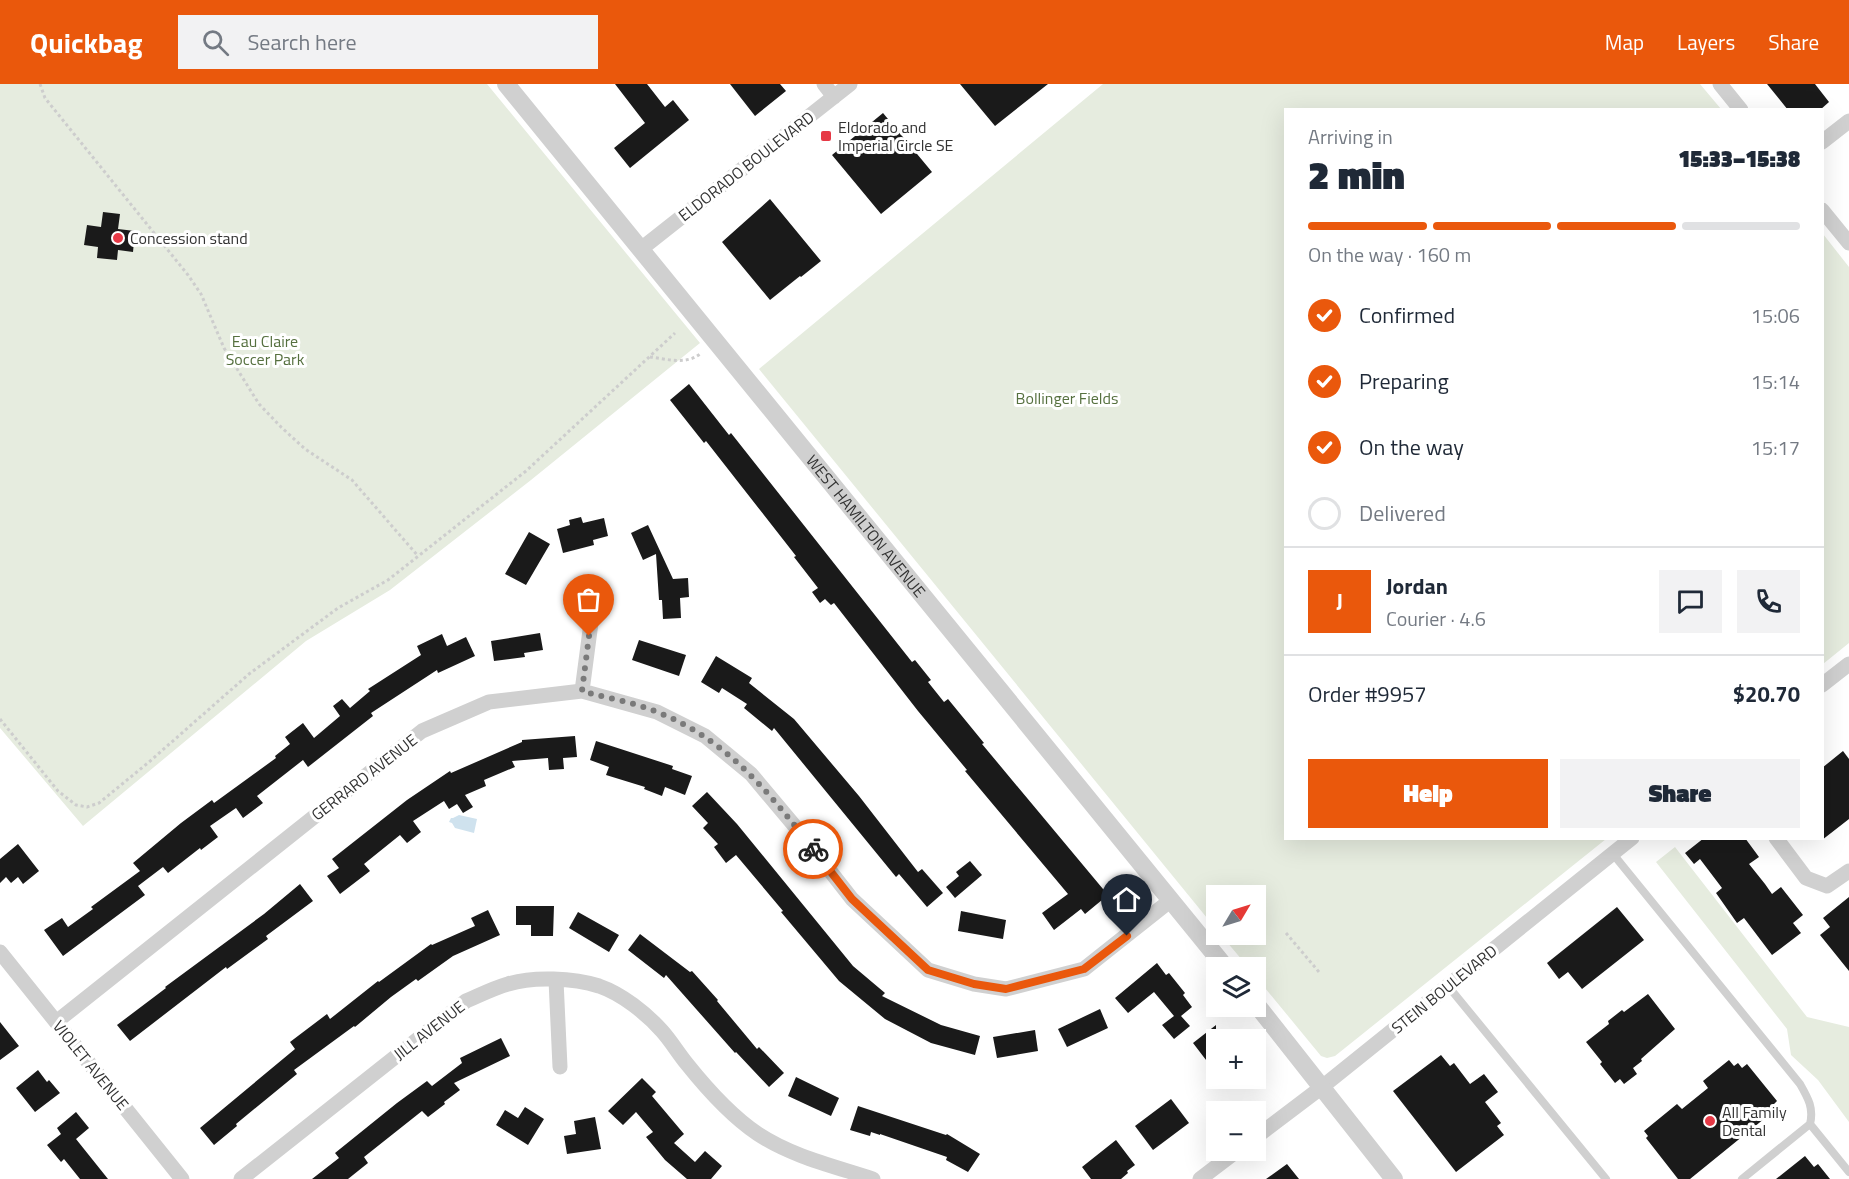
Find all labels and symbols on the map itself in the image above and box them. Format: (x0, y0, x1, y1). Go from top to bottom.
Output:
street label: ELDORADO BOULEVARD (673, 105, 819, 227)
place label: Eldorado and Imperial Circle SE (838, 115, 954, 157)
marker: Eldorado and Imperial Circle SE (819, 129, 833, 143)
place label: Concession stand (130, 226, 248, 250)
marker: Concession stand (111, 231, 125, 245)
park label: Eau Claire Soccer Park (226, 329, 305, 371)
park label: Bollinger Fields (1016, 386, 1118, 410)
street label: WEST HAMILTON AVENUE (801, 449, 932, 603)
pin (563, 574, 614, 636)
street label: GERRARD AVENUE (306, 728, 422, 826)
courier (783, 819, 843, 879)
pin (1101, 874, 1152, 936)
north arrow (1206, 885, 1266, 945)
street label: STEIN BOULEVARD (1386, 939, 1502, 1039)
street label: JILL AVENUE (388, 994, 470, 1066)
street label: VIOLET AVENUE (47, 1015, 135, 1115)
place label: All Family Dental (1722, 1100, 1787, 1142)
marker: All Family Dental (1703, 1114, 1717, 1128)

